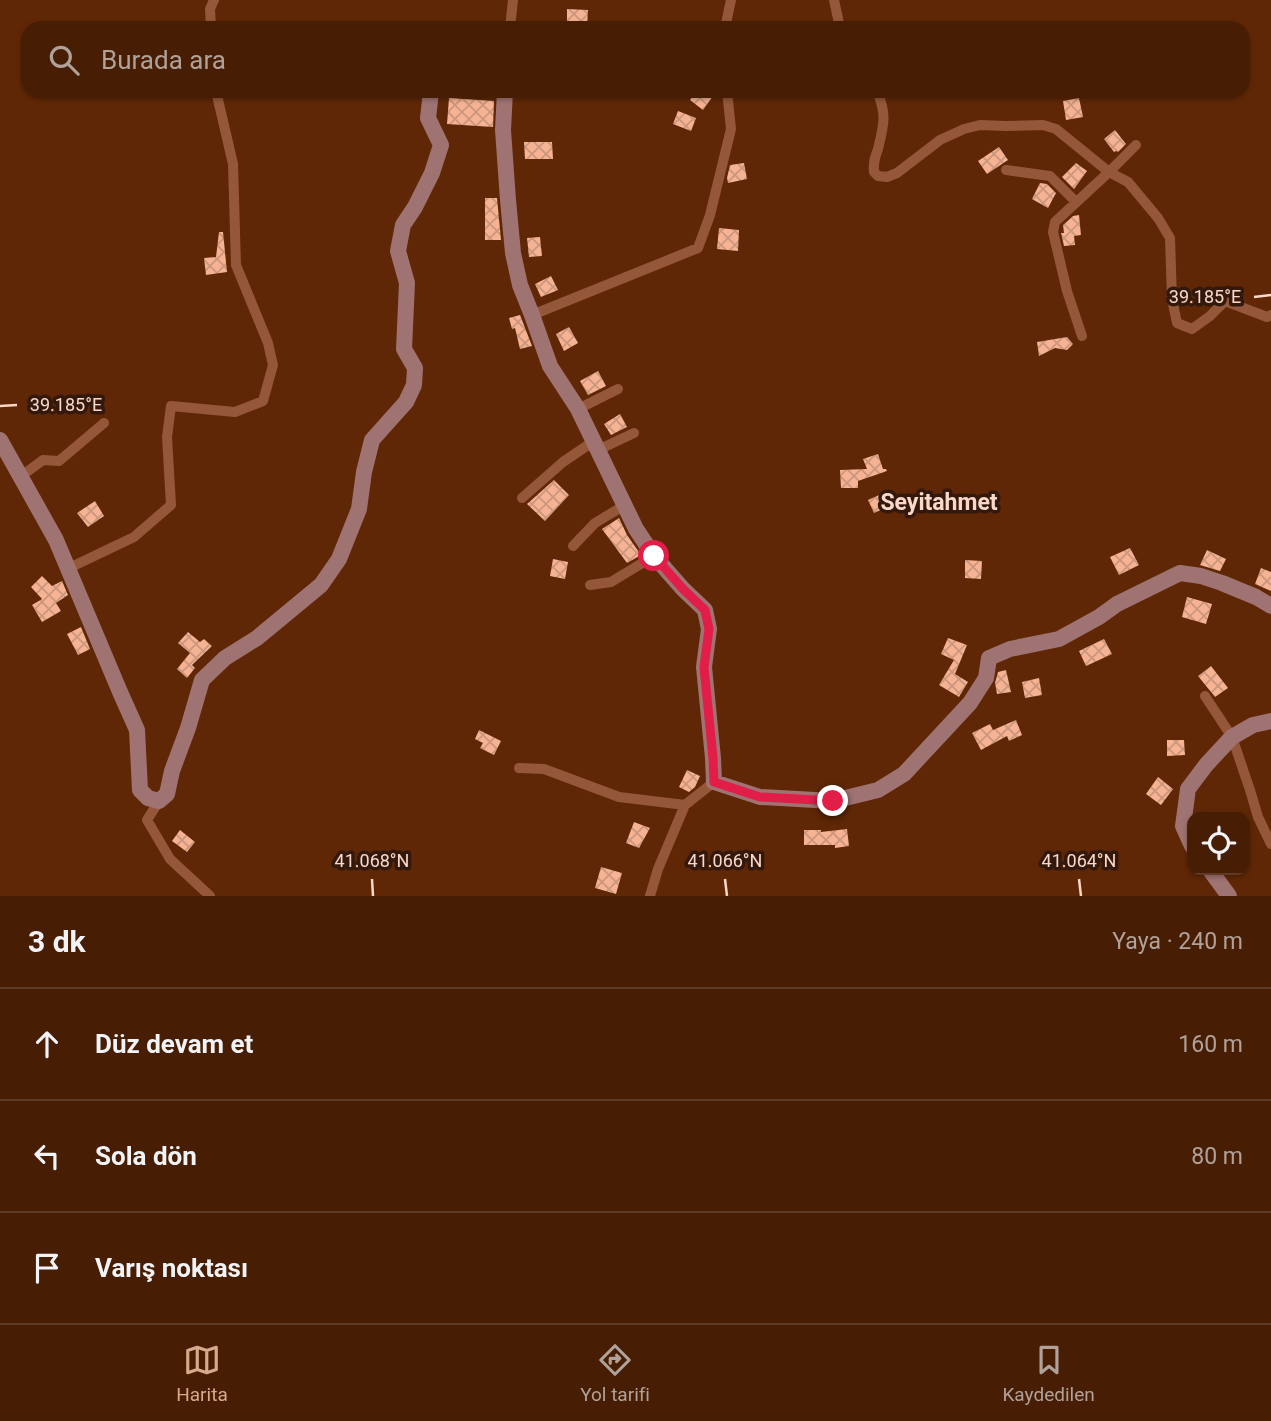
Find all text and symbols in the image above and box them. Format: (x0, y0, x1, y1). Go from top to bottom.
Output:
search box (21, 21, 1250, 98)
icon: search (45, 41, 83, 79)
text: Burada ara (101, 45, 226, 75)
text: 39.185°E (1169, 286, 1241, 307)
text: 39.185°E (30, 394, 102, 415)
district label: Seyitahmet (880, 489, 998, 516)
route start (638, 540, 669, 571)
route end (817, 785, 848, 816)
map controls (1187, 812, 1250, 875)
button: locate (1187, 812, 1250, 875)
text: 41.068°N (335, 850, 409, 871)
text: 41.066°N (688, 850, 762, 871)
text: 41.064°N (1042, 850, 1116, 871)
text: 3 dk (28, 924, 86, 959)
text: Yaya · 240 m (1112, 928, 1243, 955)
icon: ahead (28, 1025, 66, 1063)
text: Düz devam et (95, 1029, 253, 1059)
text: 160 m (1178, 1031, 1243, 1058)
icon: left (28, 1137, 66, 1175)
text: Sola dön (95, 1141, 197, 1171)
text: 80 m (1191, 1143, 1243, 1170)
icon: arrive (28, 1249, 66, 1287)
text: Varış noktası (95, 1253, 248, 1283)
tab: Harita (176, 1341, 228, 1406)
tab: Yol tarifi (580, 1341, 650, 1406)
tab: Kaydedilen (1002, 1341, 1095, 1406)

